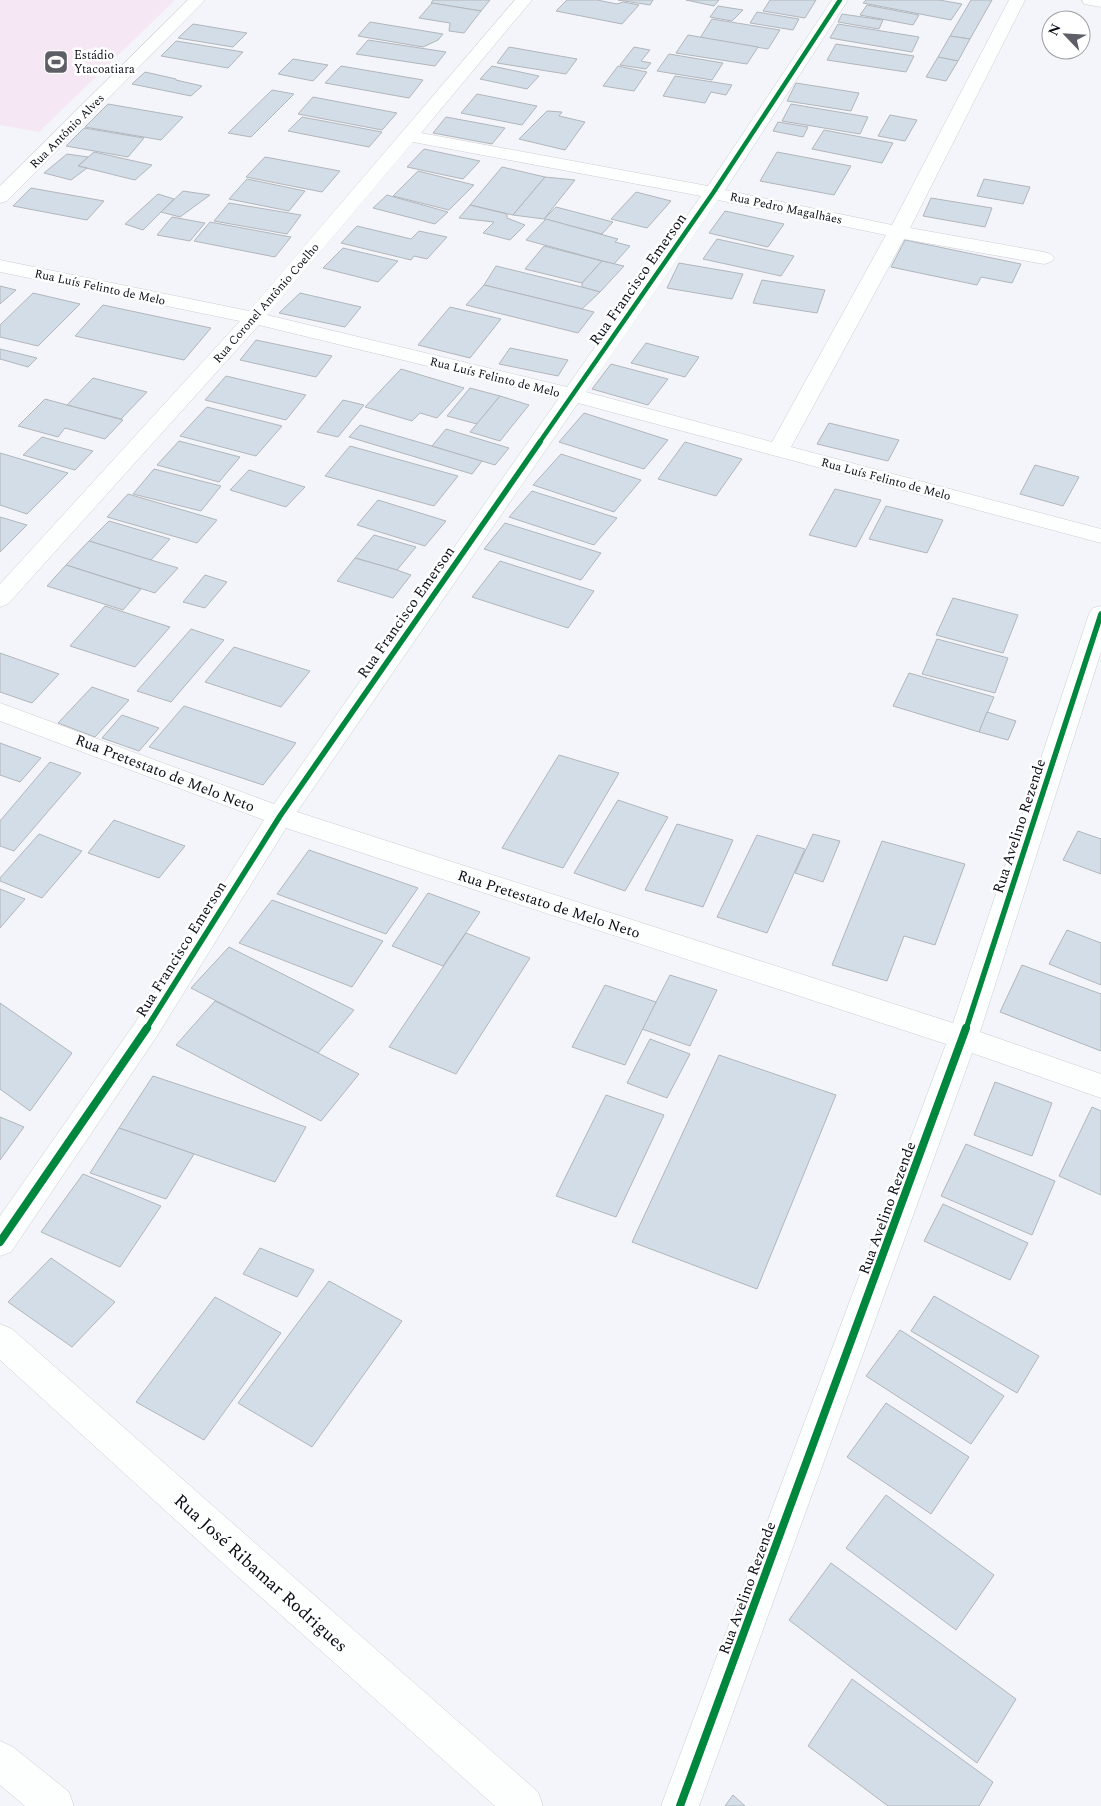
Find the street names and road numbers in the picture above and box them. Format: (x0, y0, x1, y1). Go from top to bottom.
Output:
street label: Rua Antônio Alves (25, 89, 109, 173)
street label: Rua Pedro Magalhães (728, 187, 844, 230)
street label: Rua Francisco Emerson (584, 208, 693, 350)
street label: Rua Coronel Antônio Coelho (209, 239, 324, 368)
street label: Rua Luís Felinto de Melo (33, 264, 167, 311)
street label: Rua Luís Felinto de Melo (428, 352, 562, 403)
street label: Rua Luís Felinto de Melo (819, 453, 953, 506)
street label: Rua Francisco Emerson (352, 541, 461, 683)
street label: Rua Pretestato de Melo Neto (72, 729, 258, 818)
street label: Rua Avelino Rezende (987, 756, 1052, 896)
street label: Rua Pretestato de Melo Neto (455, 864, 643, 945)
street label: Rua Francisco Emerson (130, 876, 233, 1022)
street label: Rua Avelino Rezende (853, 1138, 922, 1278)
street label: Rua José Ribamar Rodrigues (168, 1488, 354, 1659)
street label: Rua Avelino Rezende (713, 1518, 782, 1658)

